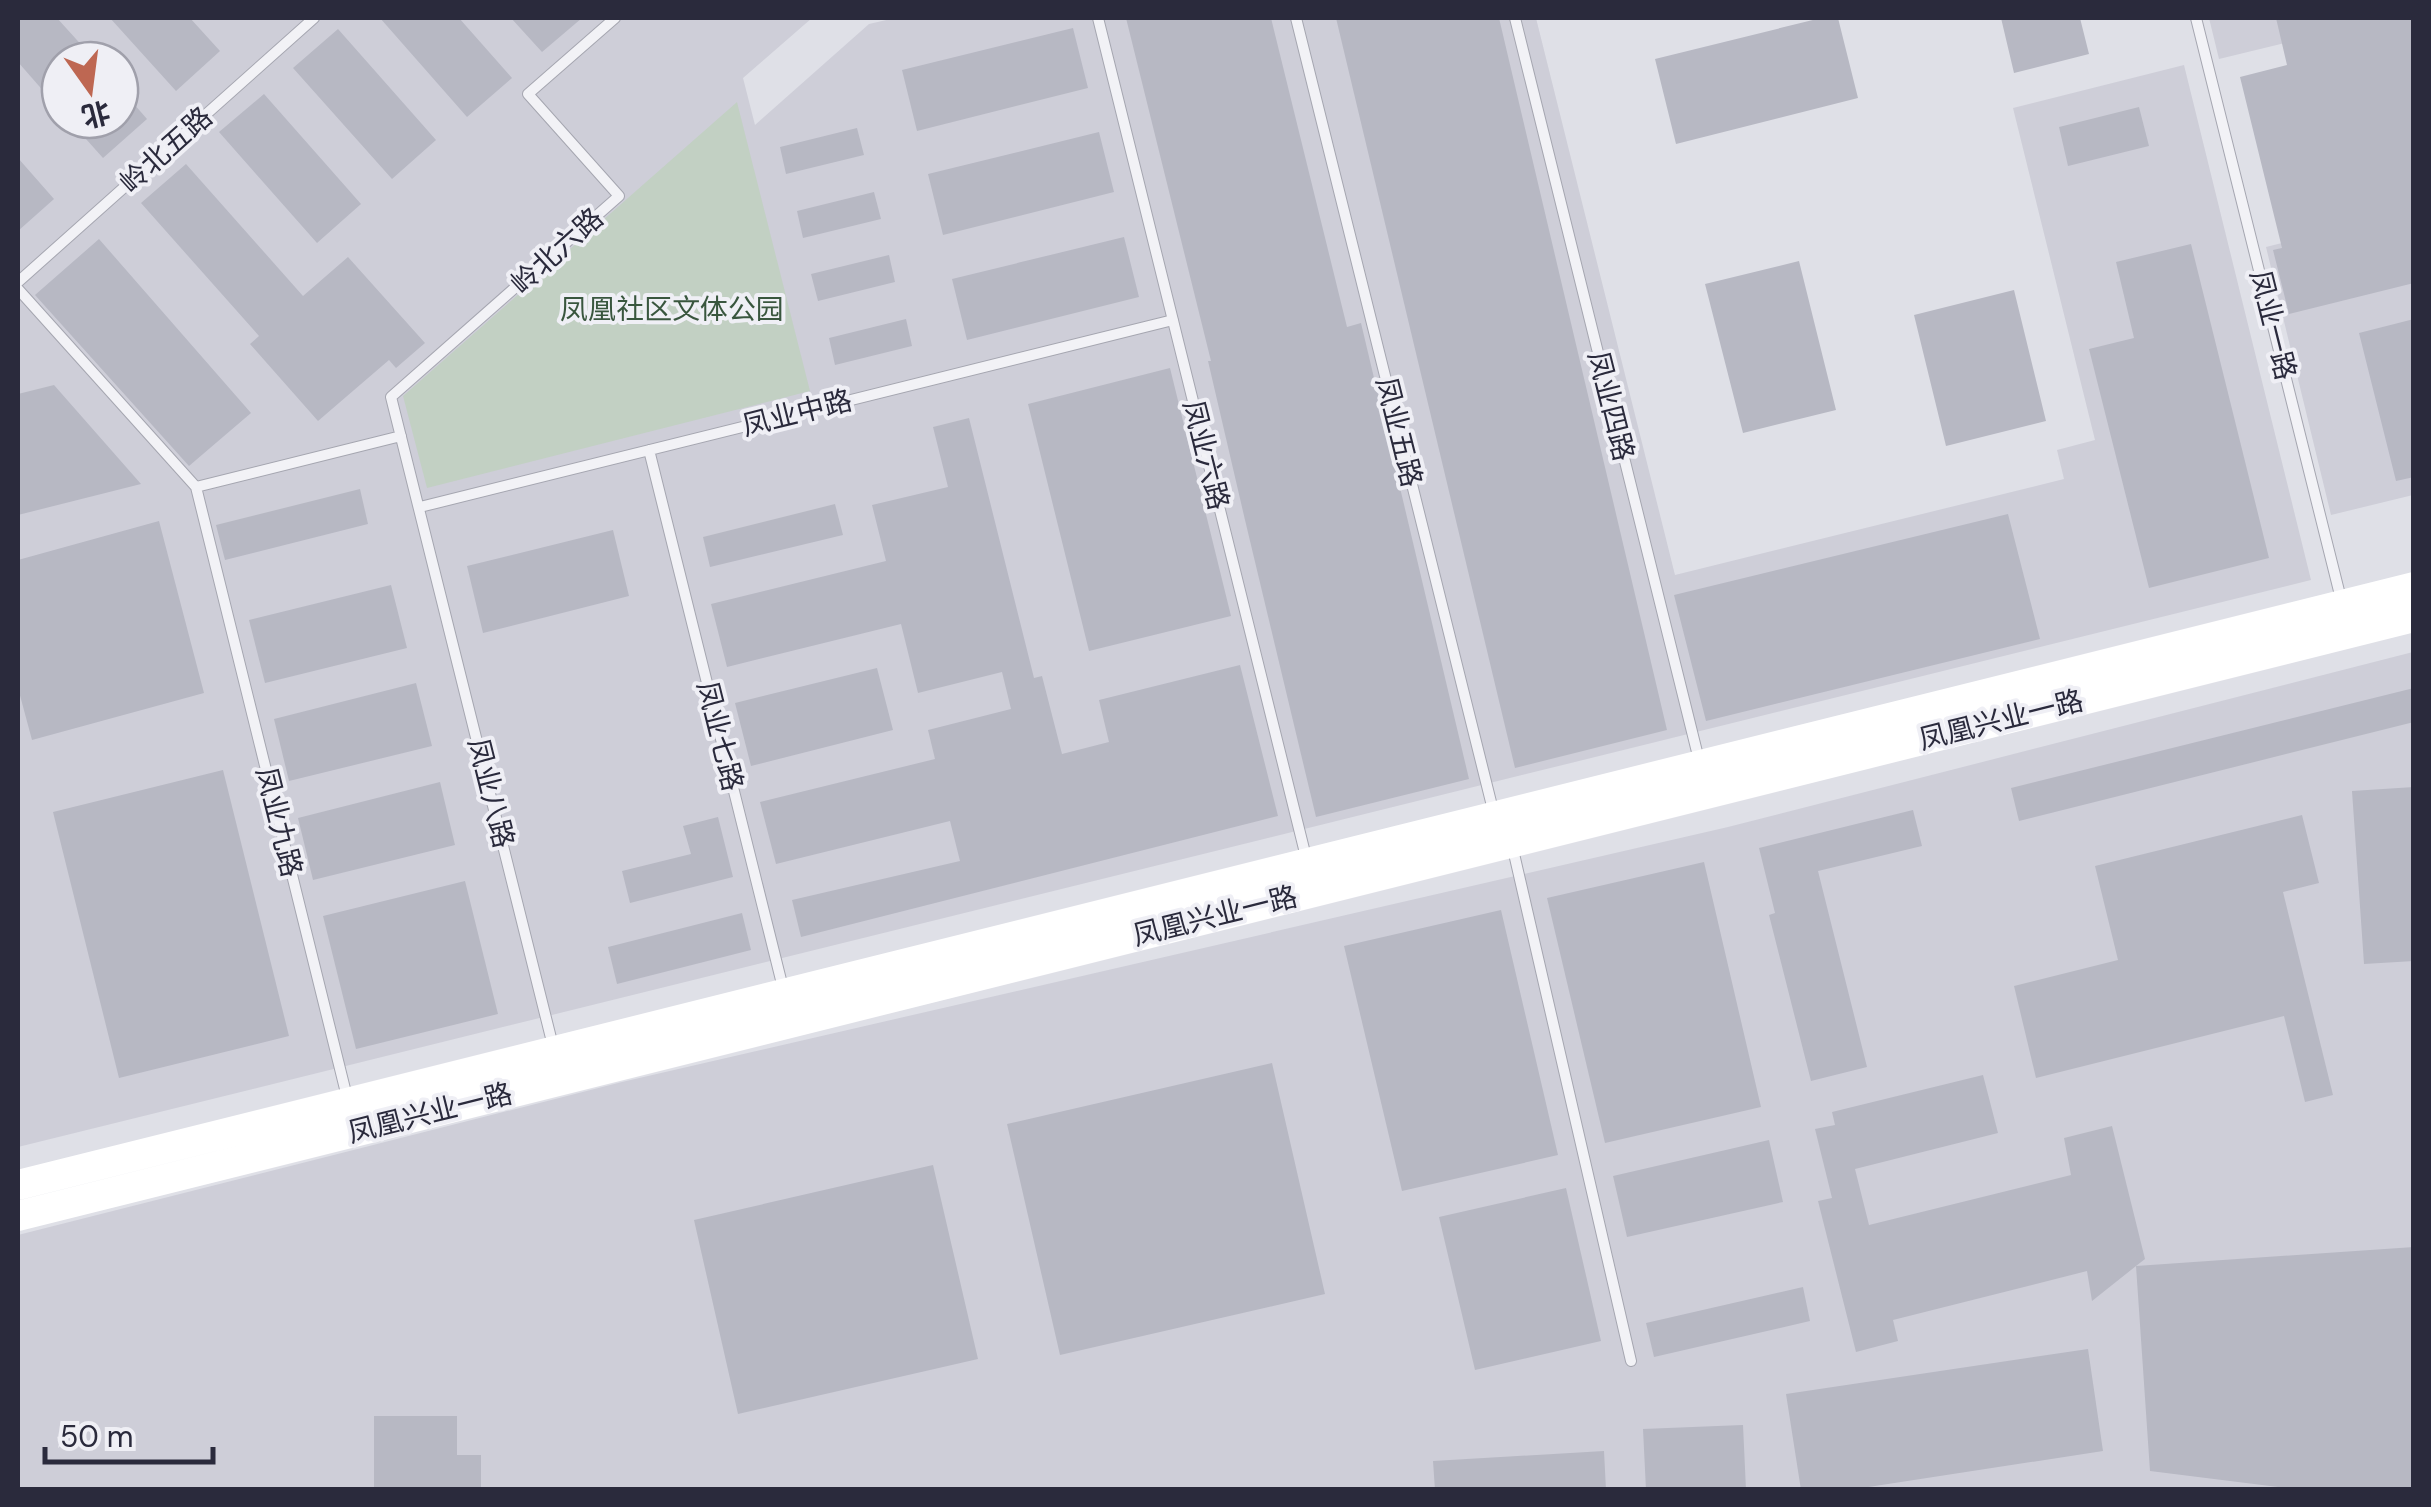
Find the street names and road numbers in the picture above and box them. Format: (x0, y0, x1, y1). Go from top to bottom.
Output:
street label: 岭北五路 (112, 99, 220, 201)
street label: 岭北六路 (503, 200, 611, 302)
street label: 凤业一路 (2242, 266, 2304, 384)
street label: 凤业四路 (1580, 347, 1642, 465)
street label: 凤业五路 (1368, 373, 1430, 491)
street label: 凤业中路 (738, 382, 856, 444)
street label: 凤业六路 (1175, 396, 1237, 514)
street label: 凤业七路 (689, 677, 751, 795)
street label: 凤凰兴业一路 (1915, 682, 2087, 758)
street label: 凤业八路 (460, 734, 522, 852)
street label: 凤业九路 (248, 763, 310, 881)
street label: 凤凰兴业一路 (1129, 878, 1301, 954)
street label: 凤凰兴业一路 (344, 1075, 516, 1151)

